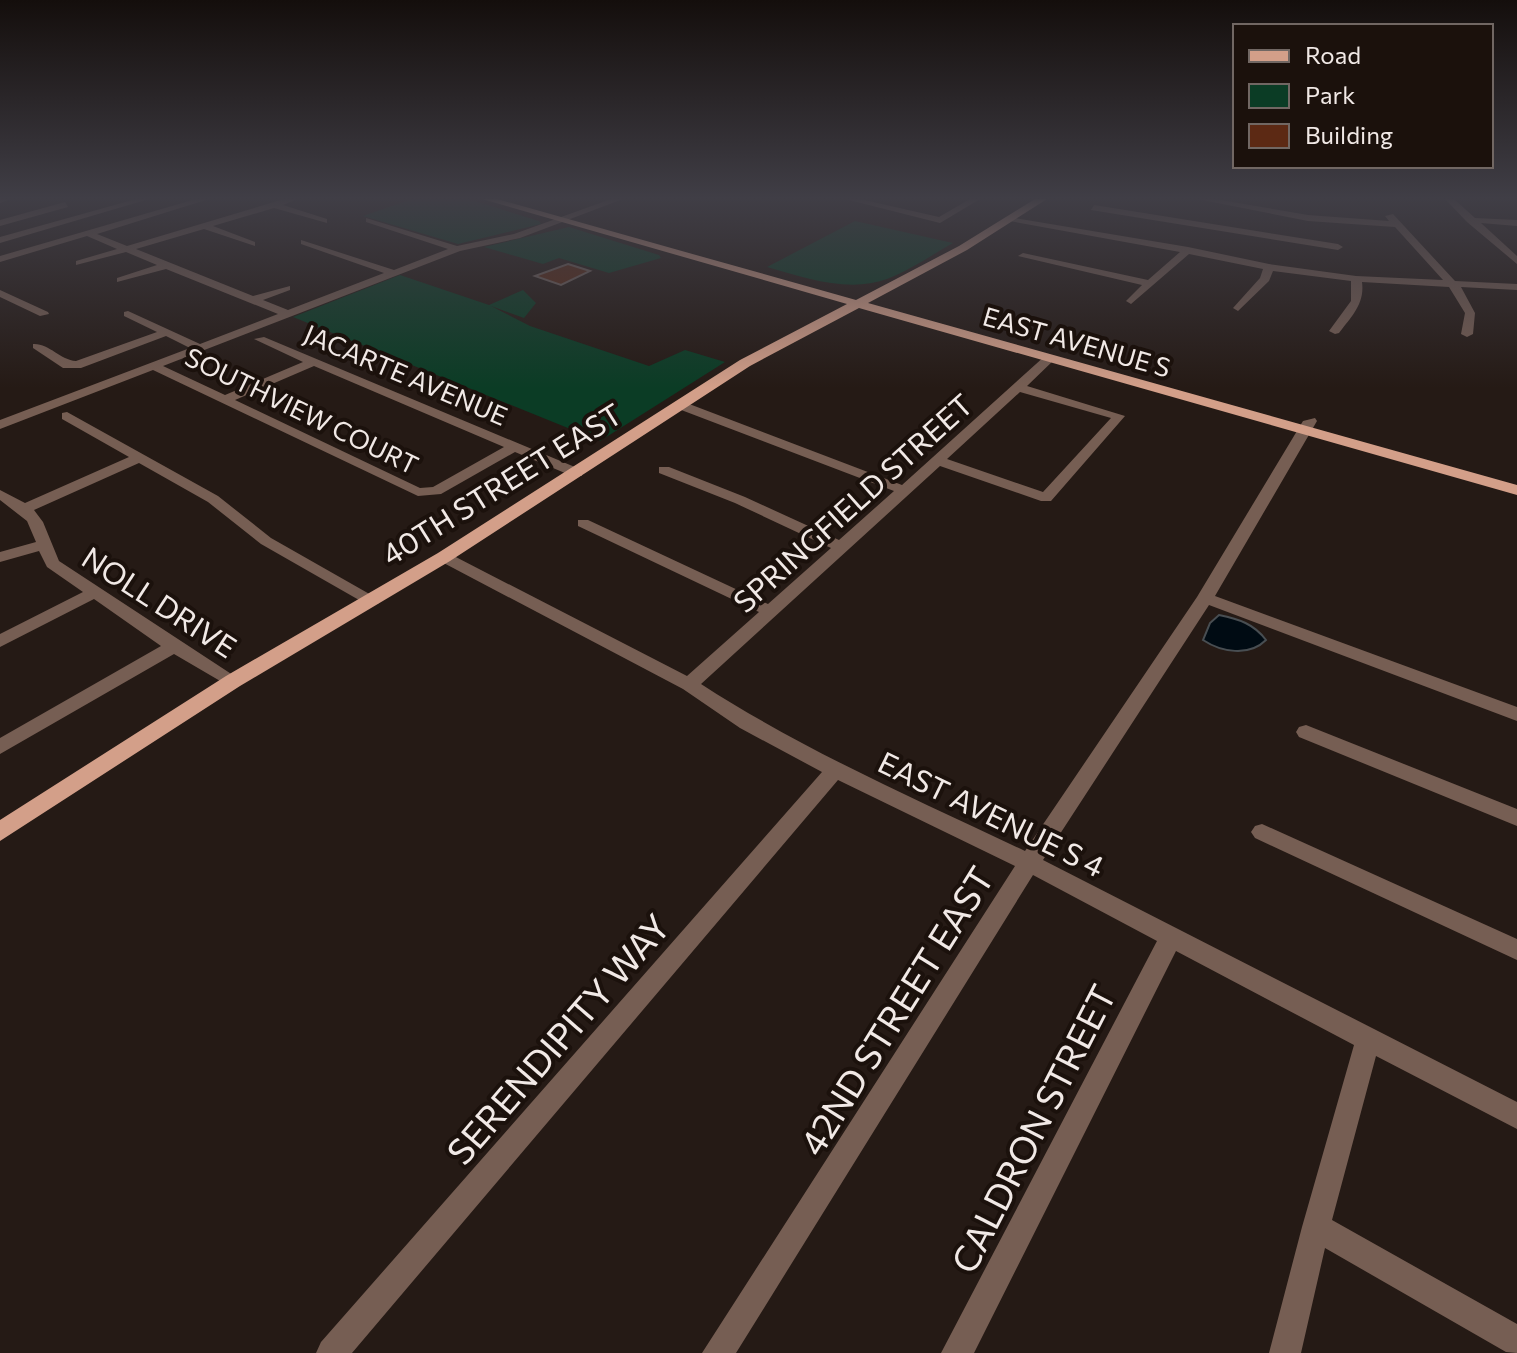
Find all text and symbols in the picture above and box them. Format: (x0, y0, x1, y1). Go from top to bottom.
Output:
legend (1233, 24, 1493, 168)
text: Road (1305, 40, 1361, 69)
text: Park (1305, 80, 1355, 109)
text: Building (1305, 120, 1393, 149)
street label: EAST AVENUE S (980, 299, 1174, 383)
street label: JACARTE AVENUE (300, 317, 512, 431)
street label: SOUTHVIEW COURT (180, 340, 424, 480)
street label: SPRINGFIELD STREET (725, 385, 979, 619)
street label: 40TH STREET EAST (374, 394, 628, 572)
street label: NOLL DRIVE (76, 537, 244, 665)
street label: EAST AVENUE S 4 (873, 742, 1111, 884)
street label: 42ND STREET EAST (788, 858, 1002, 1162)
street label: SERENDIPITY WAY (436, 904, 678, 1172)
street label: CALDRON STREET (940, 977, 1124, 1279)

